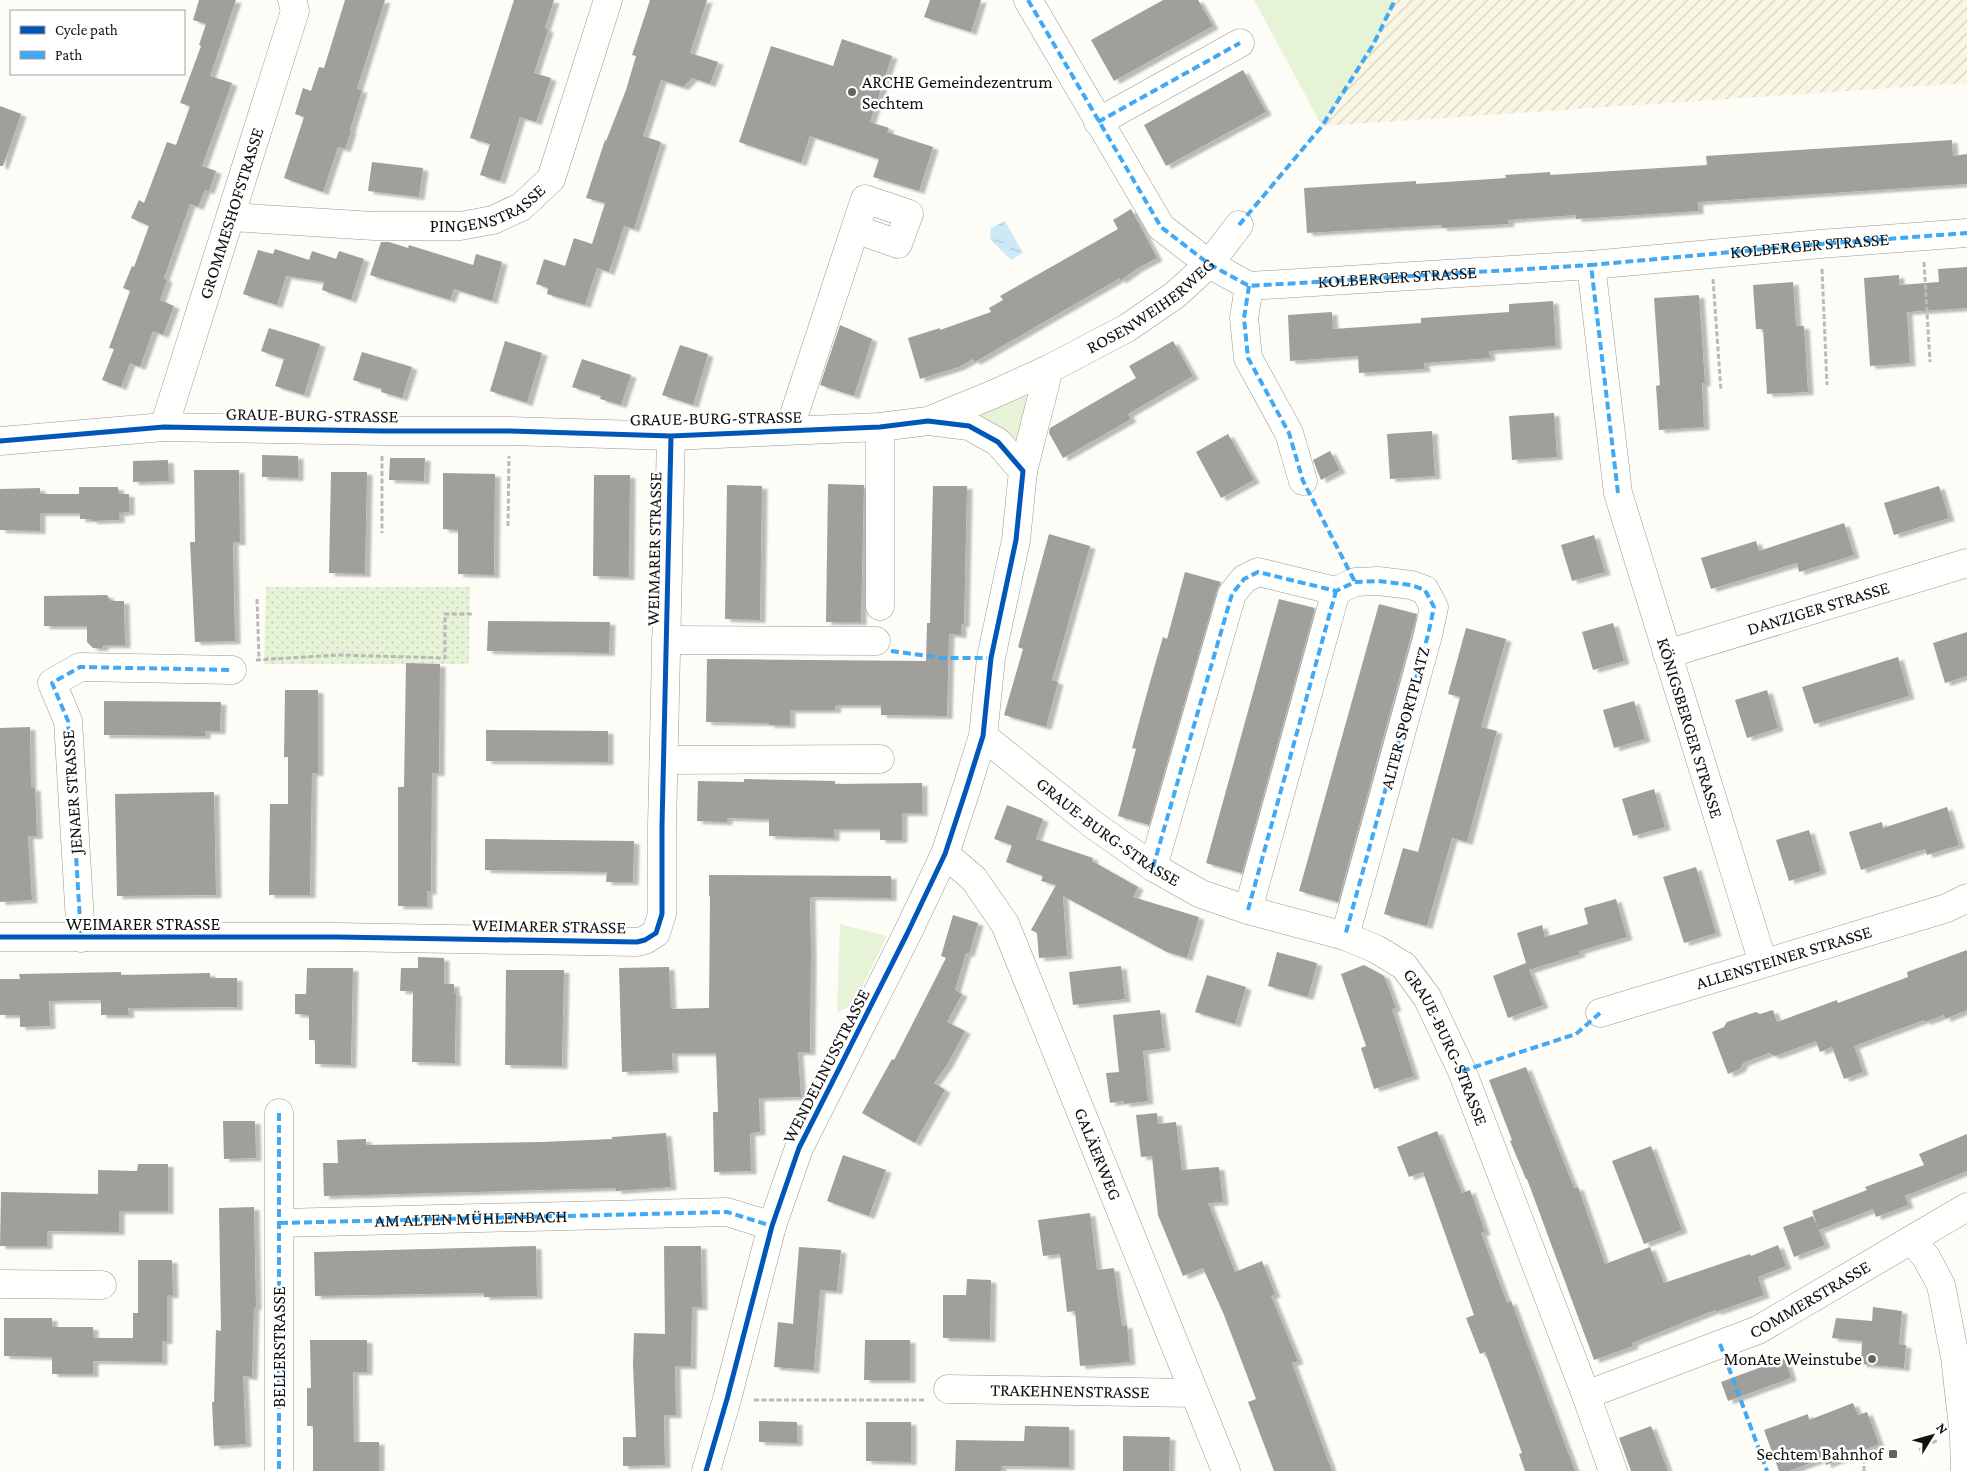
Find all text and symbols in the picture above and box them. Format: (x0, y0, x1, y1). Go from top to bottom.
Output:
legend (10, 10, 185, 75)
text: Cycle path (55, 22, 118, 39)
text: Path (55, 47, 82, 63)
place label: ARCHE Gemeindezentrum Sechtem (862, 72, 1053, 113)
marker: ARCHE Gemeindezentrum Sechtem (846, 86, 858, 98)
street label: GROMMESHOFSTRASSE (195, 125, 268, 301)
street label: PINGENSTRASSE (430, 180, 549, 237)
street label: KOLBERGER STRASSE (1729, 229, 1890, 262)
street label: ROSENWEIHERWEG (1083, 254, 1219, 358)
street label: KOLBERGER STRASSE (1317, 262, 1478, 292)
street label: GRAUE-BURG-STRASSE (226, 403, 399, 427)
street label: GRAUE-BURG-STRASSE (630, 406, 803, 430)
street label: WEIMARER STRASSE (643, 471, 665, 626)
street label: DANZIGER STRASSE (1745, 577, 1892, 639)
street label: KÖNIGSBERGER STRASSE (1653, 635, 1727, 821)
street label: ALTER SPORTPLATZ (1376, 645, 1434, 791)
street label: JENAER STRASSE (58, 729, 86, 857)
street label: GRAUE-BURG-STRASSE (1033, 773, 1184, 890)
street label: WEIMARER STRASSE (66, 914, 220, 934)
street label: WEIMARER STRASSE (472, 915, 627, 937)
street label: ALLENSTEINER STRASSE (1693, 921, 1874, 993)
street label: GRAUE-BURG-STRASSE (1399, 964, 1492, 1129)
street label: WENDELINUSSTRASSE (778, 985, 874, 1147)
street label: GALÄERWEG (1070, 1105, 1126, 1203)
street label: AM ALTEN MÜHLENBACH (374, 1206, 568, 1231)
street label: COMMERSTRASSE (1747, 1256, 1874, 1342)
street label: BELLERSTRASSE (269, 1286, 289, 1408)
place label: MonAte Weinstube (1724, 1349, 1862, 1369)
marker: MonAte Weinstube (1866, 1353, 1878, 1365)
street label: TRAKEHNENSTRASSE (990, 1380, 1150, 1402)
north arrow (1907, 1411, 1957, 1461)
text: N (1933, 1420, 1952, 1437)
place label: Sechtem Bahnhof (1757, 1444, 1885, 1464)
marker: Sechtem Bahnhof (1887, 1448, 1899, 1460)

